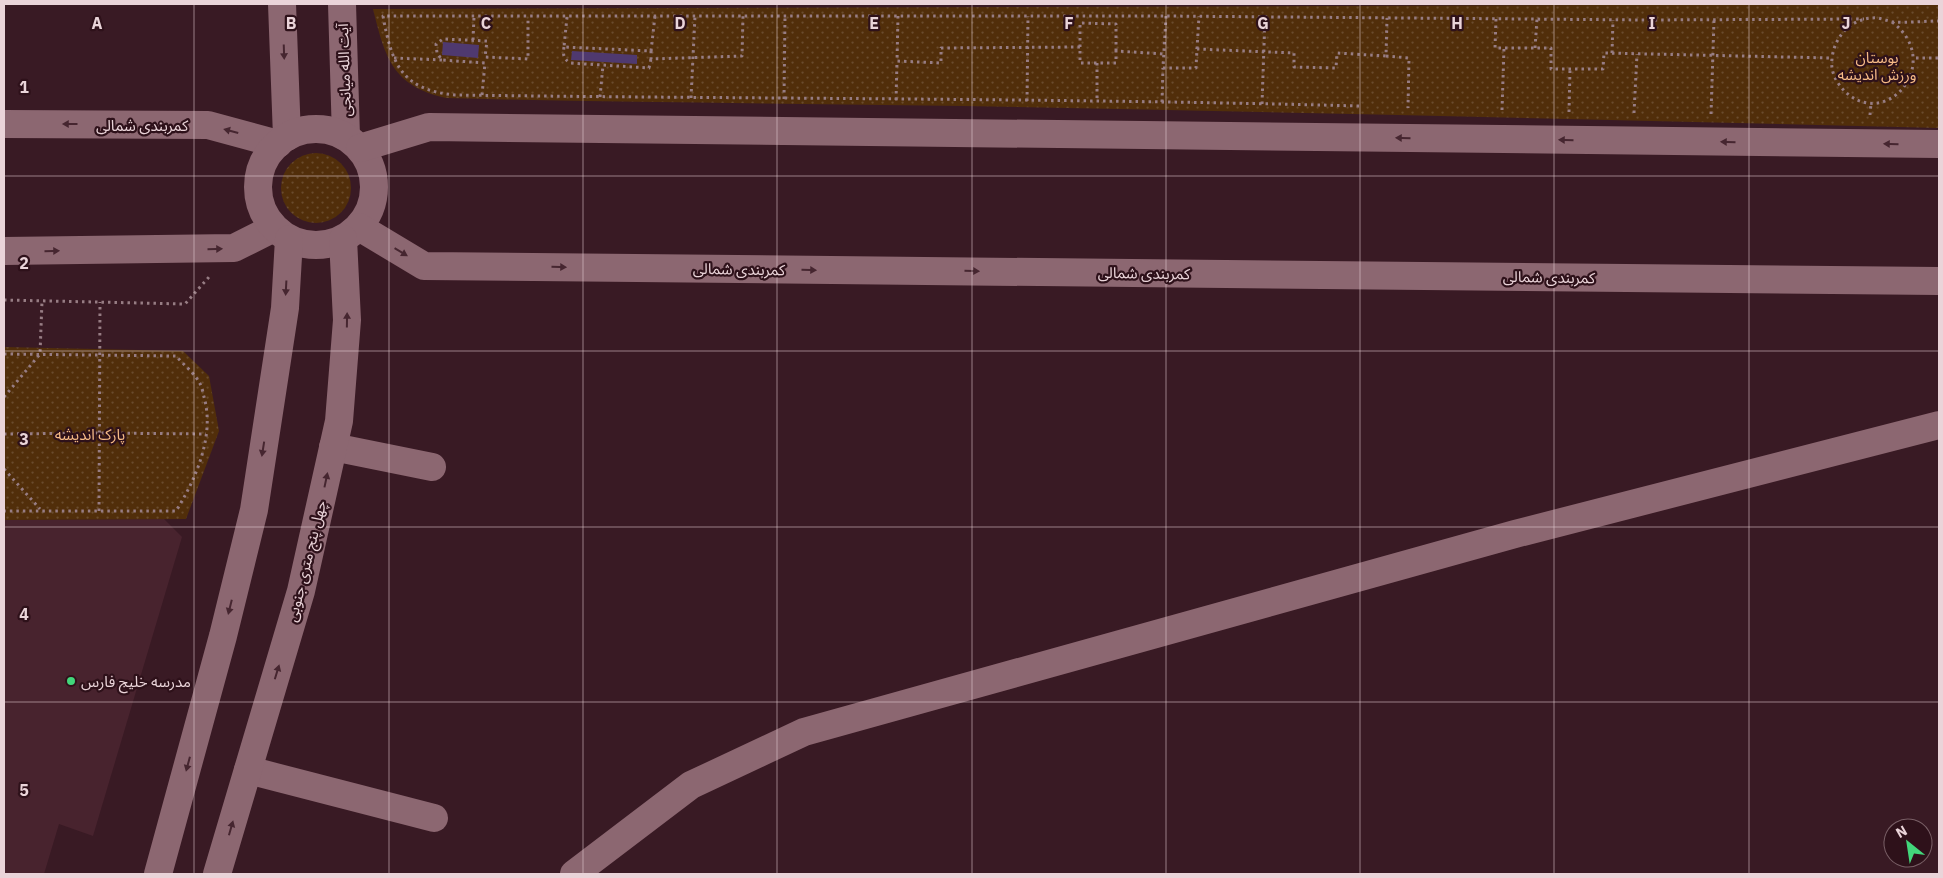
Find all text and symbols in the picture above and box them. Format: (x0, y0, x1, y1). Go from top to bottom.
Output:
text: A (92, 13, 103, 33)
text: B (286, 13, 297, 33)
text: C (481, 13, 491, 33)
text: D (674, 13, 686, 33)
text: E (869, 13, 879, 33)
text: F (1064, 13, 1074, 33)
text: G (1257, 13, 1269, 33)
text: H (1451, 13, 1463, 33)
text: I (1649, 13, 1656, 33)
text: J (1842, 13, 1850, 33)
street label: آیت الله میانجی (333, 22, 355, 117)
one-way arrow (280, 45, 288, 61)
park label: بوستان ورزش اندیشه (1837, 48, 1917, 84)
text: 1 (19, 77, 29, 97)
street label: کمربندی شمالی (96, 116, 189, 135)
one-way arrow (61, 120, 77, 128)
one-way arrow (224, 127, 239, 135)
one-way arrow (1395, 134, 1411, 142)
one-way arrow (1557, 136, 1573, 144)
one-way arrow (1720, 138, 1736, 146)
one-way arrow (1882, 140, 1898, 148)
one-way arrow (207, 244, 223, 252)
one-way arrow (45, 247, 61, 255)
one-way arrow (394, 248, 407, 257)
text: 2 (19, 253, 29, 273)
street label: کمربندی شمالی (693, 259, 786, 279)
one-way arrow (552, 263, 568, 271)
street label: کمربندی شمالی (1098, 263, 1191, 283)
one-way arrow (802, 266, 818, 274)
street label: کمربندی شمالی (1503, 267, 1596, 287)
one-way arrow (964, 268, 980, 276)
one-way arrow (282, 280, 290, 296)
one-way arrow (343, 311, 351, 327)
park label: پارک اندیشه (55, 425, 125, 445)
text: 3 (19, 429, 29, 449)
one-way arrow (259, 441, 267, 457)
one-way arrow (322, 472, 330, 488)
street label: چهل پنج متری جنوبی (282, 498, 333, 624)
one-way arrow (226, 600, 234, 615)
text: 4 (19, 604, 29, 624)
one-way arrow (273, 664, 281, 679)
place label: مدرسه خلیج فارس (81, 672, 191, 694)
marker: مدرسه خلیج فارس (65, 675, 77, 687)
one-way arrow (184, 757, 192, 772)
text: 5 (19, 780, 29, 800)
north arrow (1883, 818, 1933, 868)
one-way arrow (227, 820, 235, 835)
text: N (1893, 821, 1910, 842)

